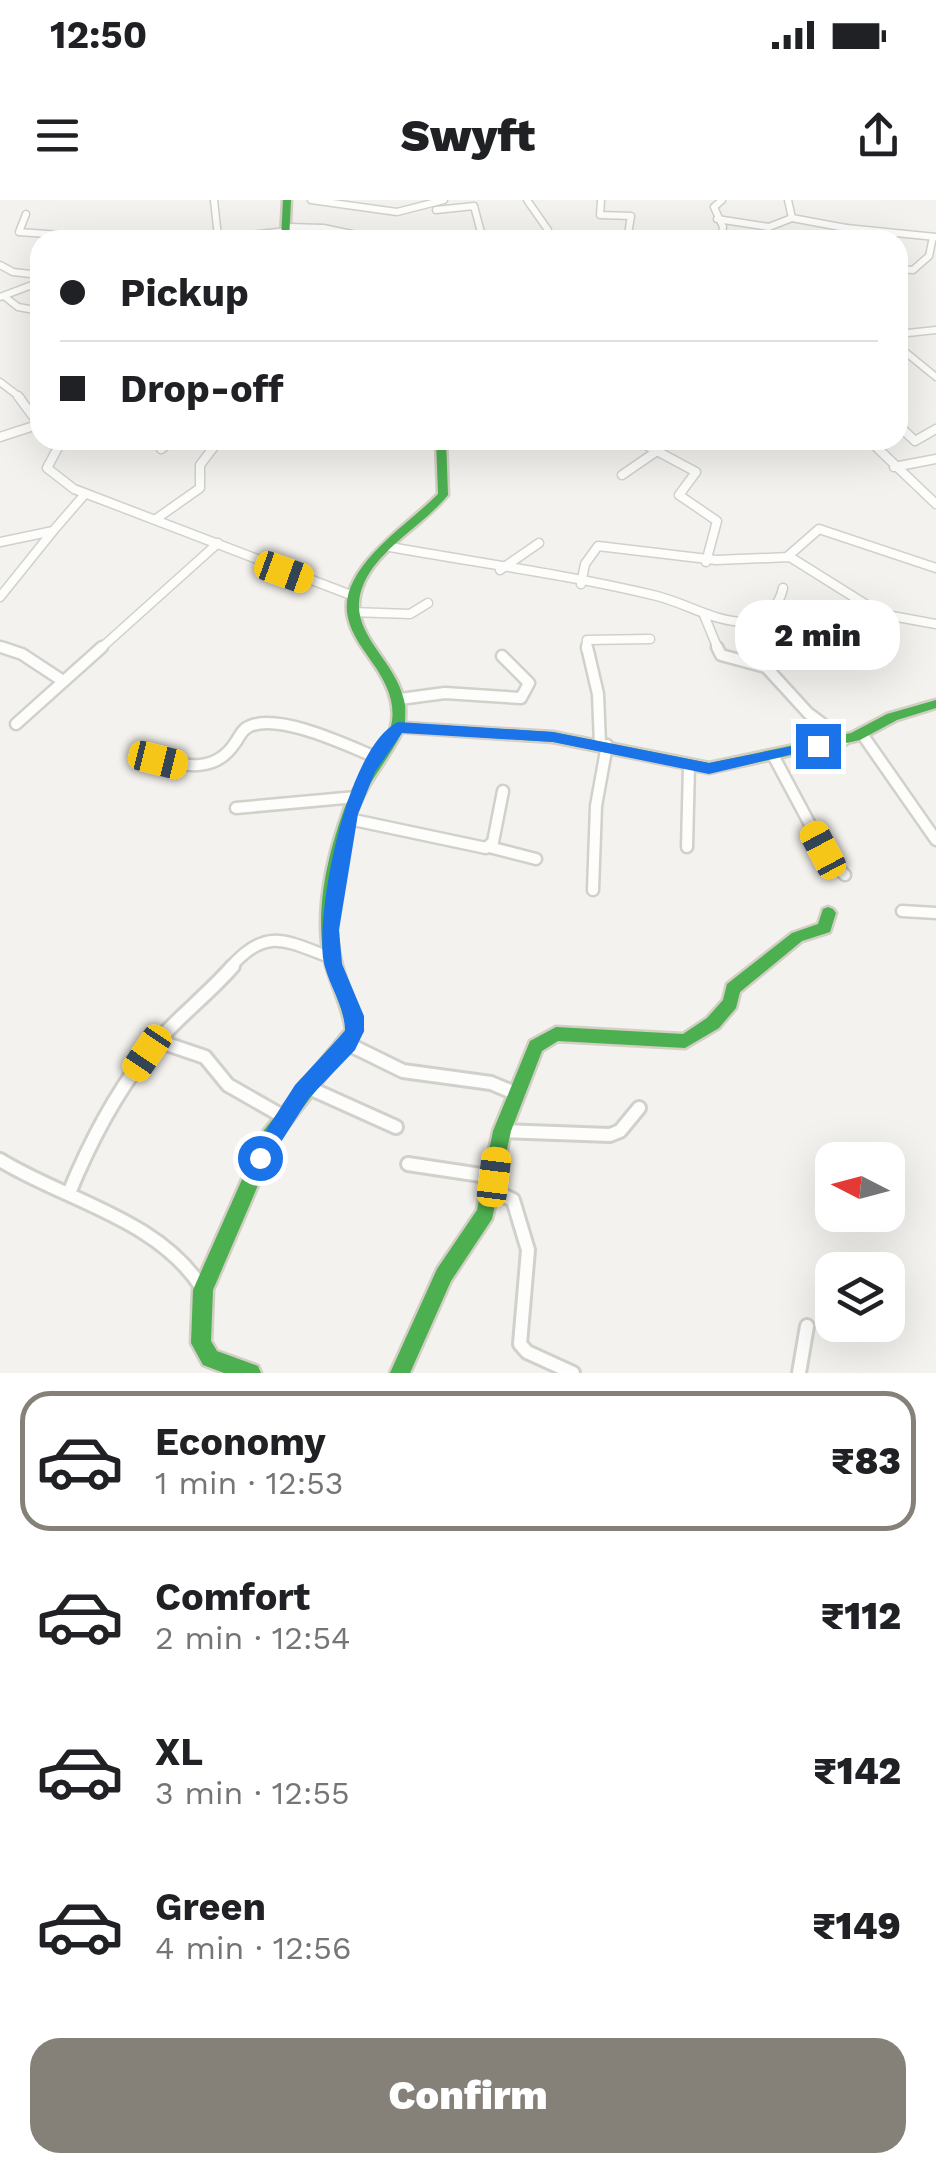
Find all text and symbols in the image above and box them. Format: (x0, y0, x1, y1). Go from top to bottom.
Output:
text: 12:50 (50, 13, 147, 57)
icon: menu (30, 108, 85, 163)
icon: share (851, 108, 906, 163)
text: Swyft (401, 109, 535, 162)
text: Pickup (120, 271, 249, 315)
text: Drop-off (120, 367, 284, 411)
car (251, 548, 317, 596)
callout: 2 min (736, 601, 900, 671)
text: 2 min (774, 616, 861, 654)
route end (796, 724, 841, 769)
car (125, 738, 191, 782)
car (796, 816, 850, 884)
car (118, 1020, 176, 1086)
route start (238, 1136, 283, 1181)
north arrow (815, 1142, 905, 1232)
map controls (815, 1142, 905, 1342)
car (475, 1145, 513, 1209)
button: layers (815, 1252, 905, 1342)
icon: car (35, 1416, 125, 1506)
text: Economy (155, 1420, 326, 1464)
text: ₹83 (831, 1439, 901, 1483)
text: 1 min · 12:53 (155, 1464, 344, 1502)
icon: car (35, 1571, 125, 1661)
text: Comfort (155, 1575, 310, 1619)
text: ₹112 (821, 1594, 901, 1638)
text: 2 min · 12:54 (155, 1619, 351, 1657)
icon: car (35, 1726, 125, 1816)
text: XL (155, 1730, 203, 1774)
text: ₹142 (813, 1749, 901, 1793)
text: 3 min · 12:55 (155, 1774, 350, 1812)
icon: car (35, 1881, 125, 1971)
text: Green (155, 1885, 266, 1929)
text: ₹149 (812, 1904, 901, 1948)
text: 4 min · 12:56 (155, 1929, 351, 1967)
button: Confirm (30, 2038, 906, 2153)

